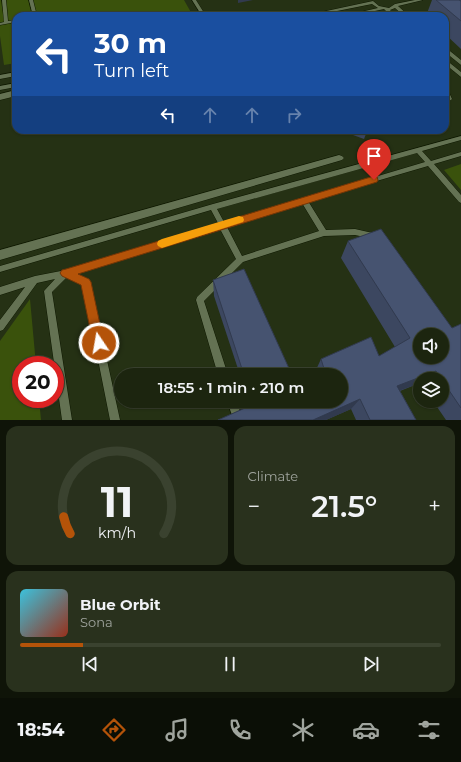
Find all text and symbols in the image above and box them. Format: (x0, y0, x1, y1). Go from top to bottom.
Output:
text: 30 m (94, 26, 167, 60)
icon: left (28, 28, 80, 80)
text: Turn left (94, 60, 169, 82)
icon: left (157, 104, 179, 126)
icon: ahead (199, 104, 221, 126)
icon: ahead (241, 104, 263, 126)
icon: right (283, 104, 305, 126)
pin (357, 139, 391, 180)
icon: arrive (363, 145, 385, 167)
position arrow (78, 322, 120, 364)
map controls (413, 328, 449, 408)
button: sound (413, 328, 449, 364)
speed limit sign: 20 (12, 356, 64, 408)
button: layers (413, 372, 449, 408)
text: 18:55 · 1 min · 210 m (158, 378, 304, 397)
text: Climate (248, 468, 298, 484)
text: 11 (100, 476, 133, 526)
text: 21.5° (311, 488, 377, 525)
text: − (248, 493, 260, 520)
text: + (428, 493, 441, 520)
text: km/h (98, 523, 136, 541)
text: Blue Orbit (80, 595, 160, 614)
text: Sona (80, 614, 113, 630)
icon: previous (79, 653, 101, 675)
icon: pause (219, 653, 241, 675)
icon: next (360, 653, 382, 675)
icon: directions (100, 716, 128, 744)
icon: music (163, 716, 191, 744)
icon: phone (226, 716, 254, 744)
icon: climate (289, 716, 317, 744)
icon: car (352, 716, 380, 744)
icon: filters (415, 716, 443, 744)
text: 18:54 (18, 719, 64, 741)

